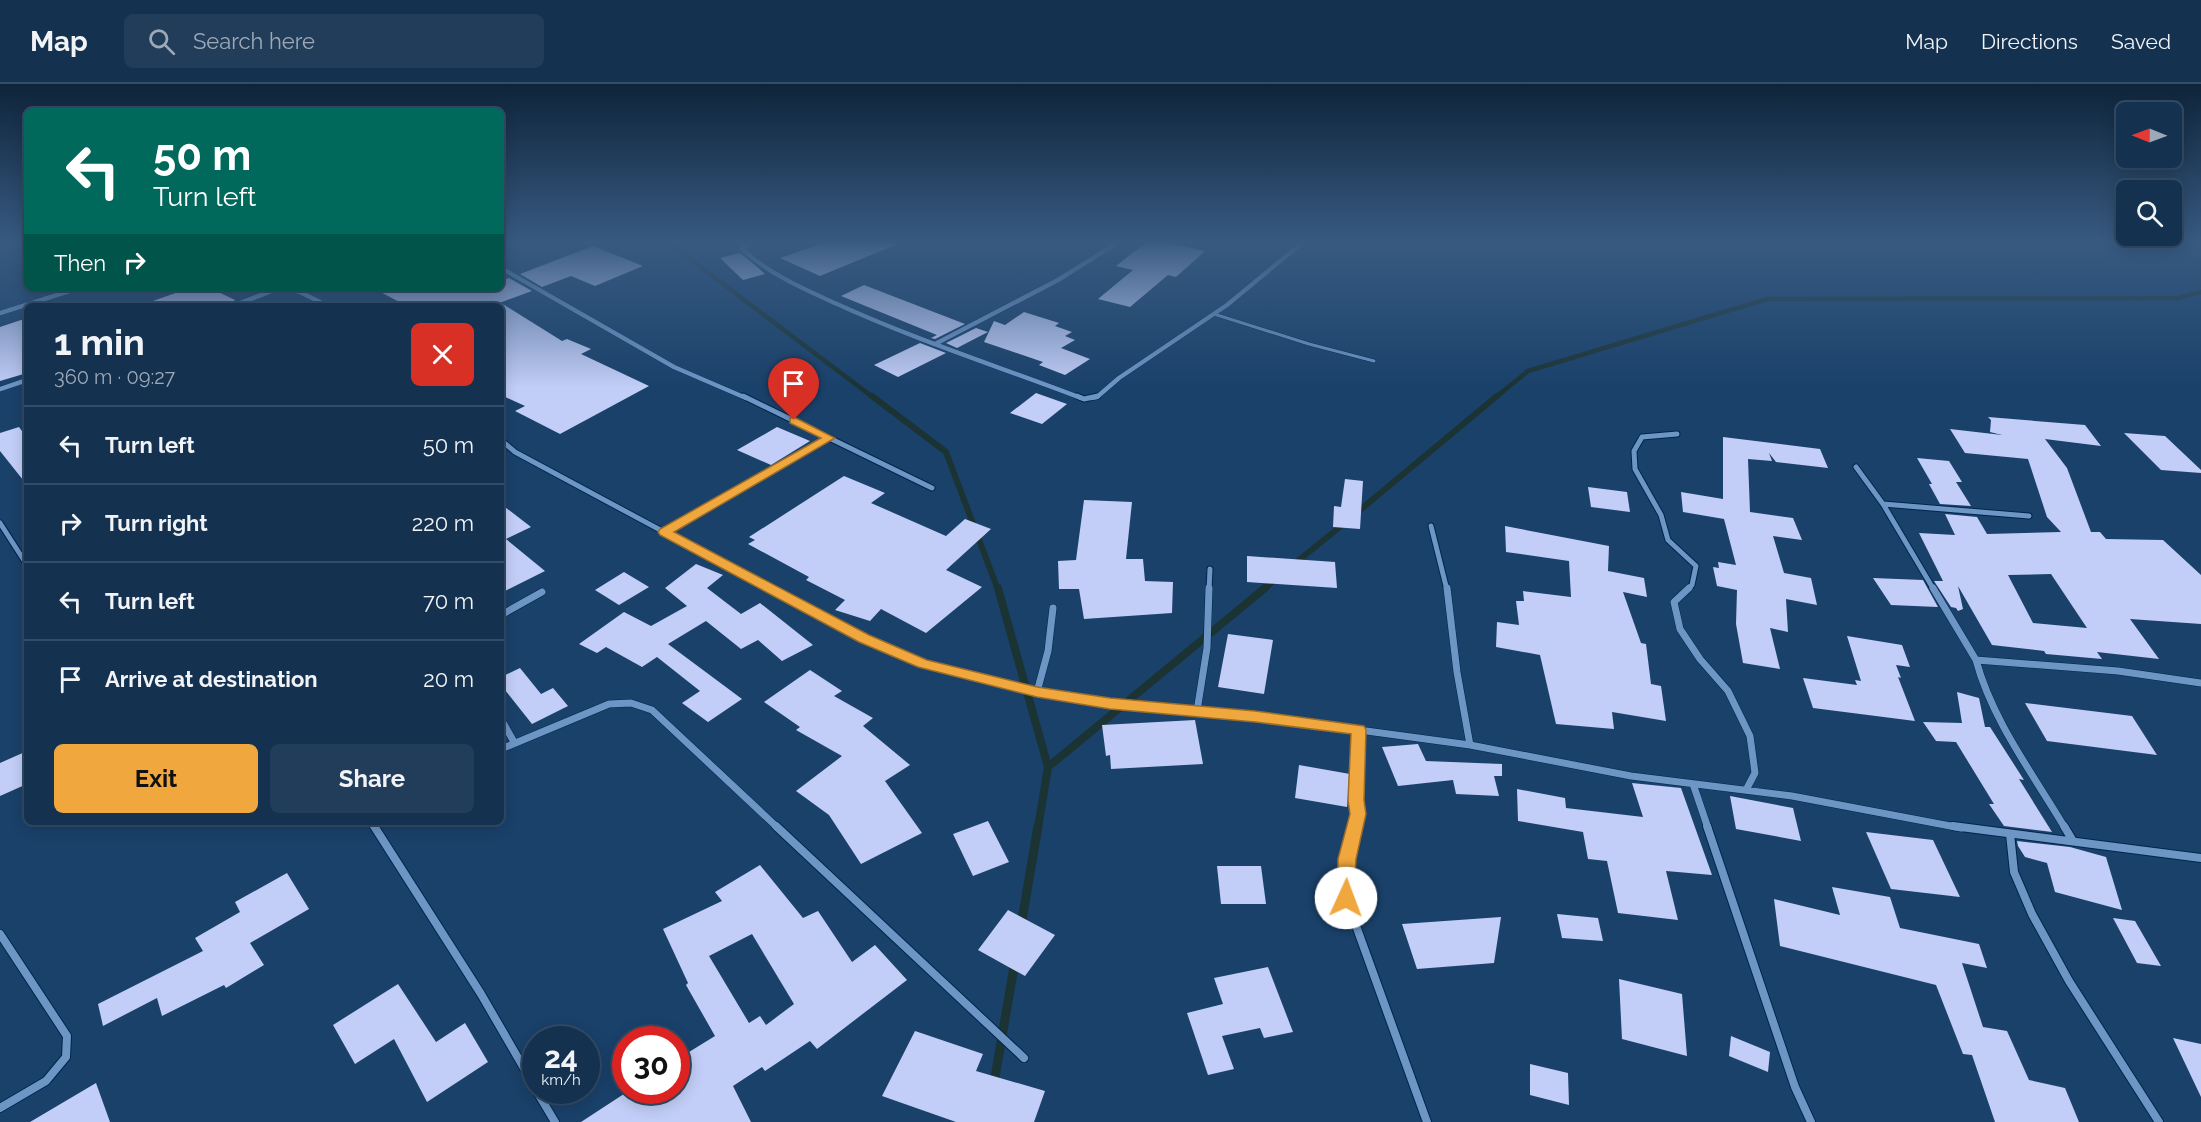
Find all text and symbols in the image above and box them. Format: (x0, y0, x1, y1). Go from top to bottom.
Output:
search box (124, 14, 544, 68)
text: Map (30, 25, 88, 58)
icon: search (145, 25, 178, 58)
text: Search here (193, 28, 315, 54)
text: Map (1905, 29, 1948, 54)
text: Directions (1981, 29, 2078, 54)
text: Saved (2111, 29, 2171, 54)
north arrow (2116, 102, 2182, 168)
map controls (2116, 102, 2182, 246)
text: 50 m (153, 131, 251, 180)
icon: left (54, 132, 132, 210)
button: search (2116, 180, 2182, 246)
text: Turn left (153, 181, 256, 212)
icon: right (118, 246, 151, 279)
text: Then (54, 250, 106, 276)
text: 1 min (54, 321, 145, 363)
button: close (411, 323, 474, 386)
pin (768, 358, 819, 420)
text: 360 m · 09:27 (54, 365, 175, 389)
icon: arrive (777, 367, 810, 400)
icon: left (54, 429, 87, 462)
text: Turn left (105, 432, 195, 458)
text: 50 m (423, 432, 474, 458)
icon: right (54, 507, 87, 540)
text: Turn right (105, 510, 208, 536)
text: 220 m (412, 510, 474, 536)
icon: left (54, 585, 87, 618)
text: Turn left (105, 588, 195, 614)
text: 70 m (423, 588, 474, 614)
icon: arrive (54, 663, 87, 696)
text: Arrive at destination (105, 666, 318, 692)
text: 20 m (423, 666, 474, 692)
button: Exit (54, 744, 258, 813)
button: Share (270, 744, 474, 813)
position arrow (1314, 866, 1378, 930)
speed limit sign: 30 (612, 1026, 690, 1104)
text: 24 (544, 1040, 578, 1075)
text: km/h (541, 1071, 581, 1089)

